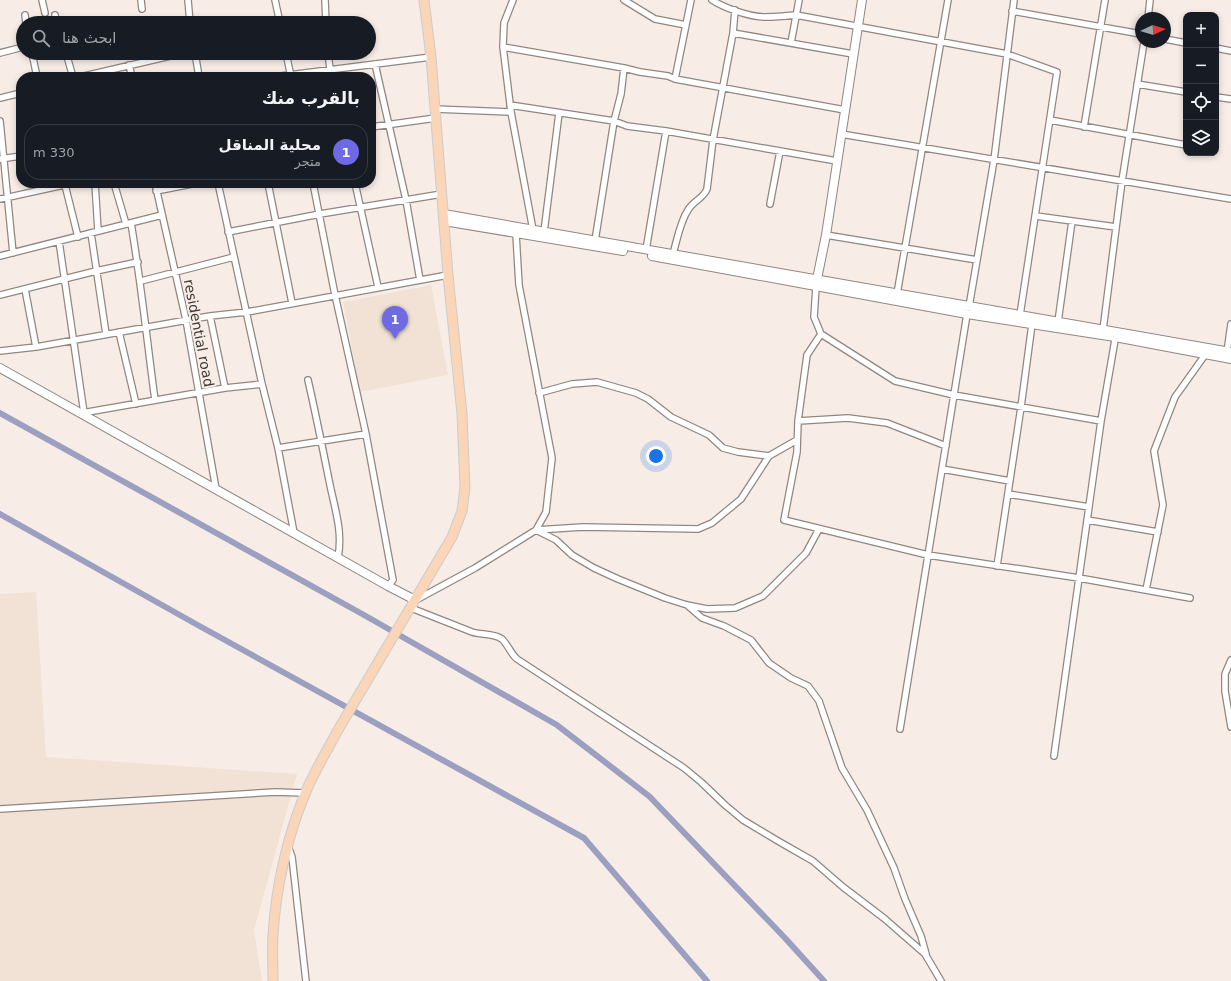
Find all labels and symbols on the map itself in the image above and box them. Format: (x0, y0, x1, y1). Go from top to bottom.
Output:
north arrow (1135, 12, 1171, 48)
street label: residential road (181, 278, 217, 388)
pin: 1 (382, 306, 408, 339)
your location (646, 446, 666, 466)

